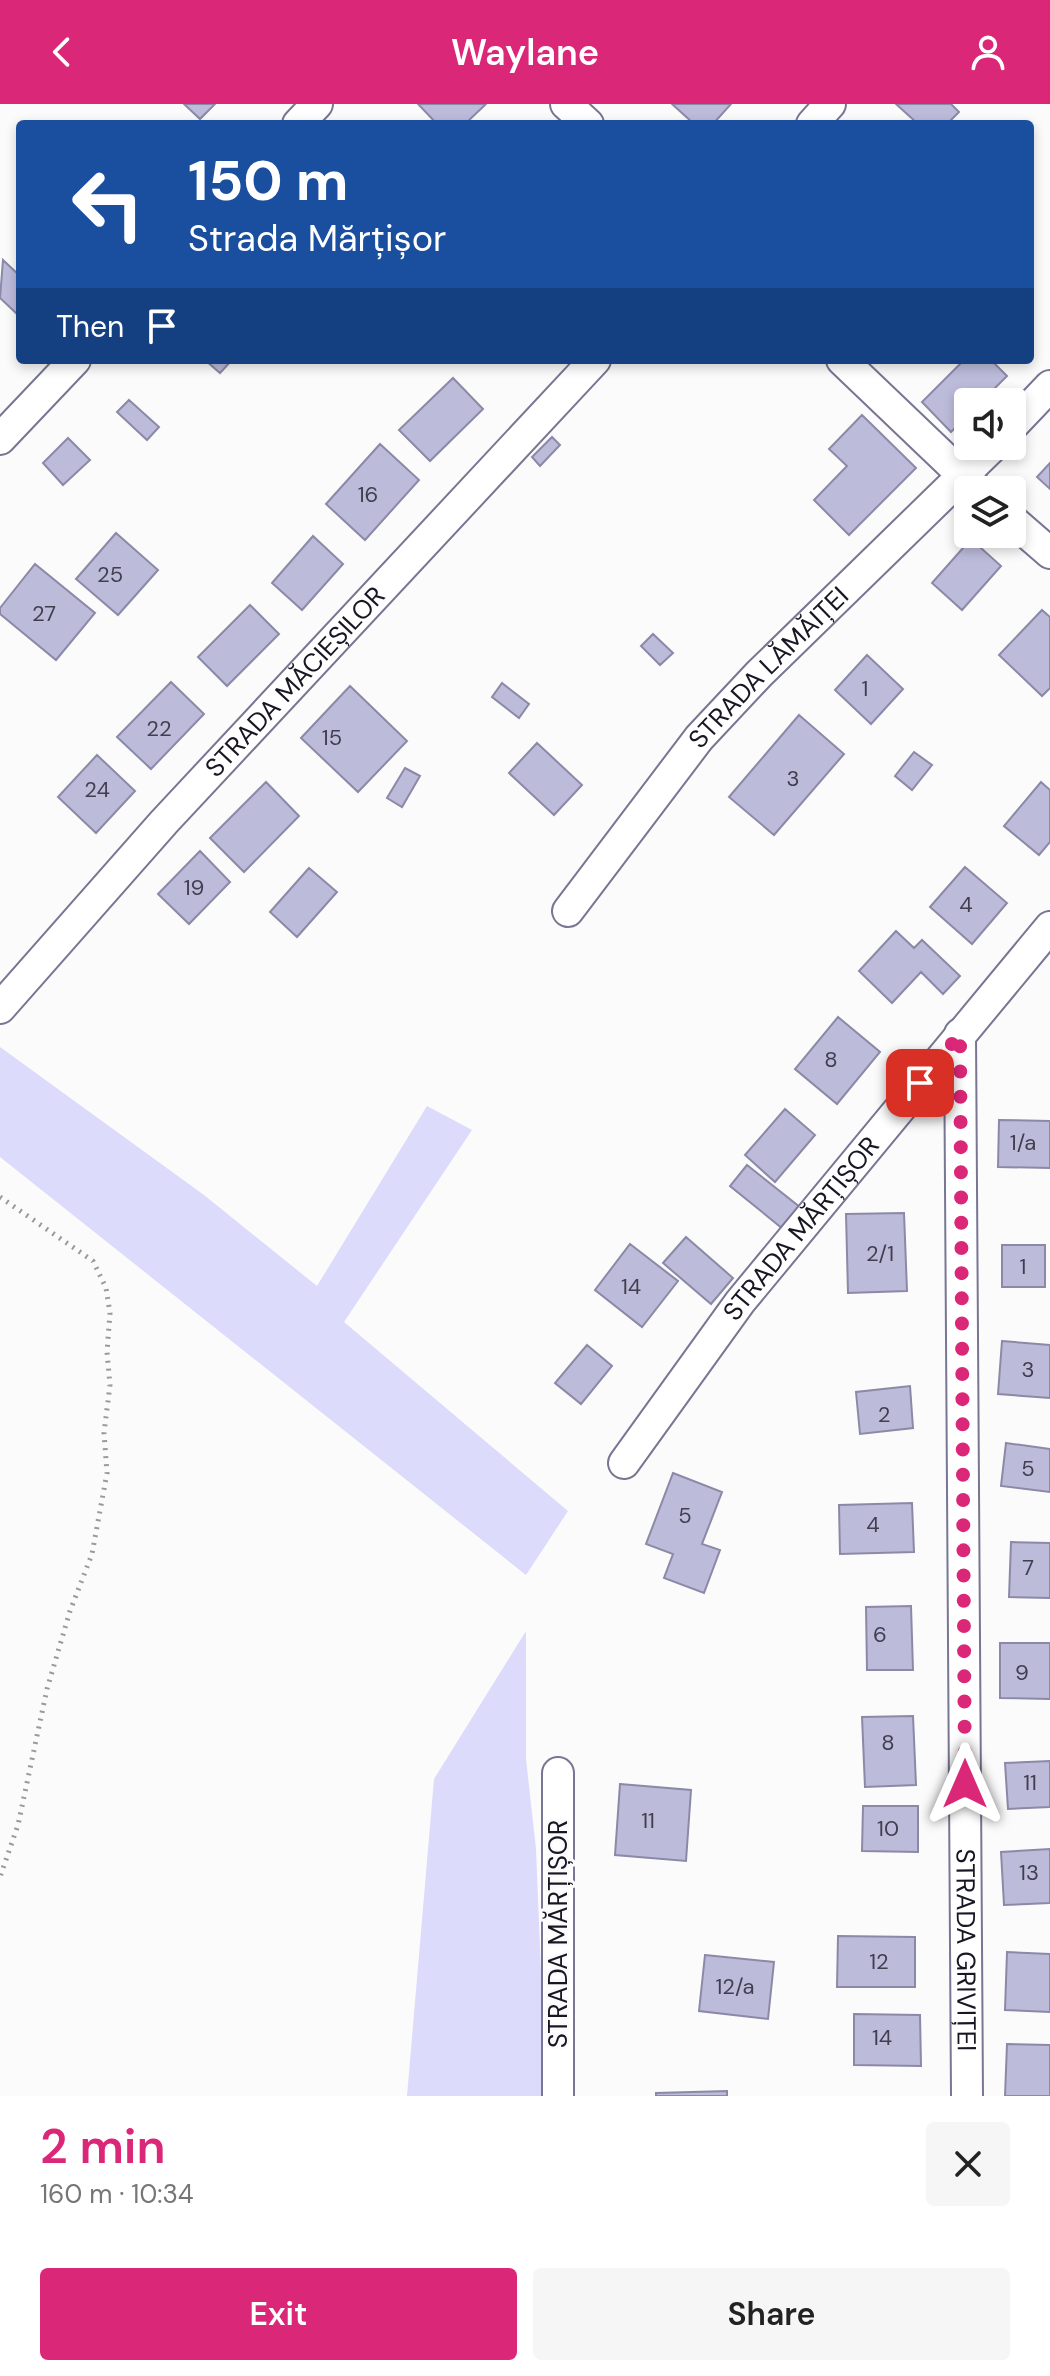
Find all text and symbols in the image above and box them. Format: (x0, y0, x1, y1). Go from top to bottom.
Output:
text: Waylane (451, 29, 599, 76)
icon: back (40, 30, 84, 74)
icon: person (966, 30, 1010, 74)
text: 150 m (188, 144, 349, 217)
icon: left (56, 152, 160, 256)
text: Strada Mărțișor (188, 215, 446, 262)
icon: arrive (140, 304, 184, 348)
text: Then (56, 307, 124, 346)
map controls (954, 388, 1026, 548)
button: sound (954, 388, 1026, 460)
button: layers (954, 476, 1026, 548)
house number: 16 (358, 480, 378, 509)
house number: 25 (97, 560, 123, 589)
street label: STRADA MĂCIEȘILOR (198, 579, 392, 784)
street label: STRADA LĂMĂIȚEI (681, 579, 856, 755)
house number: 27 (32, 599, 56, 628)
house number: 1 (862, 674, 868, 703)
house number: 22 (146, 714, 172, 743)
house number: 15 (322, 723, 342, 752)
house number: 3 (786, 764, 800, 793)
house number: 24 (84, 775, 110, 804)
house number: 19 (184, 873, 204, 902)
house number: 4 (959, 890, 973, 919)
house number: 8 (824, 1045, 838, 1074)
pin (886, 1049, 954, 1117)
icon: arrive (898, 1061, 942, 1105)
house number: 1/a (1010, 1128, 1036, 1157)
street label: STRADA MĂRȚIȘOR (715, 1129, 887, 1327)
house number: 2/1 (866, 1239, 894, 1268)
house number: 1 (1020, 1252, 1026, 1281)
house number: 14 (621, 1272, 641, 1301)
house number: 3 (1021, 1355, 1035, 1384)
house number: 2 (878, 1400, 890, 1429)
house number: 5 (1021, 1454, 1035, 1483)
house number: 5 (678, 1501, 692, 1530)
house number: 4 (866, 1510, 880, 1539)
house number: 7 (1022, 1553, 1034, 1582)
house number: 6 (873, 1620, 887, 1649)
house number: 9 (1015, 1658, 1029, 1687)
house number: 8 (881, 1728, 895, 1757)
position arrow (923, 1742, 1007, 1826)
house number: 11 (1023, 1768, 1037, 1797)
house number: 11 (641, 1806, 655, 1835)
house number: 10 (877, 1814, 899, 1843)
street label: STRADA MĂRȚIȘOR (541, 1820, 575, 2048)
street label: STRADA GRIVIȚEI (948, 1848, 984, 2052)
house number: 13 (1019, 1858, 1039, 1887)
house number: 12 (869, 1947, 889, 1976)
house number: 12/a (715, 1972, 755, 2001)
house number: 14 (872, 2023, 892, 2052)
text: 2 min (40, 2115, 166, 2178)
button: close (926, 2122, 1010, 2206)
text: 160 m · 10:34 (40, 2177, 194, 2211)
button: Exit (40, 2268, 517, 2360)
button: Share (533, 2268, 1010, 2360)

